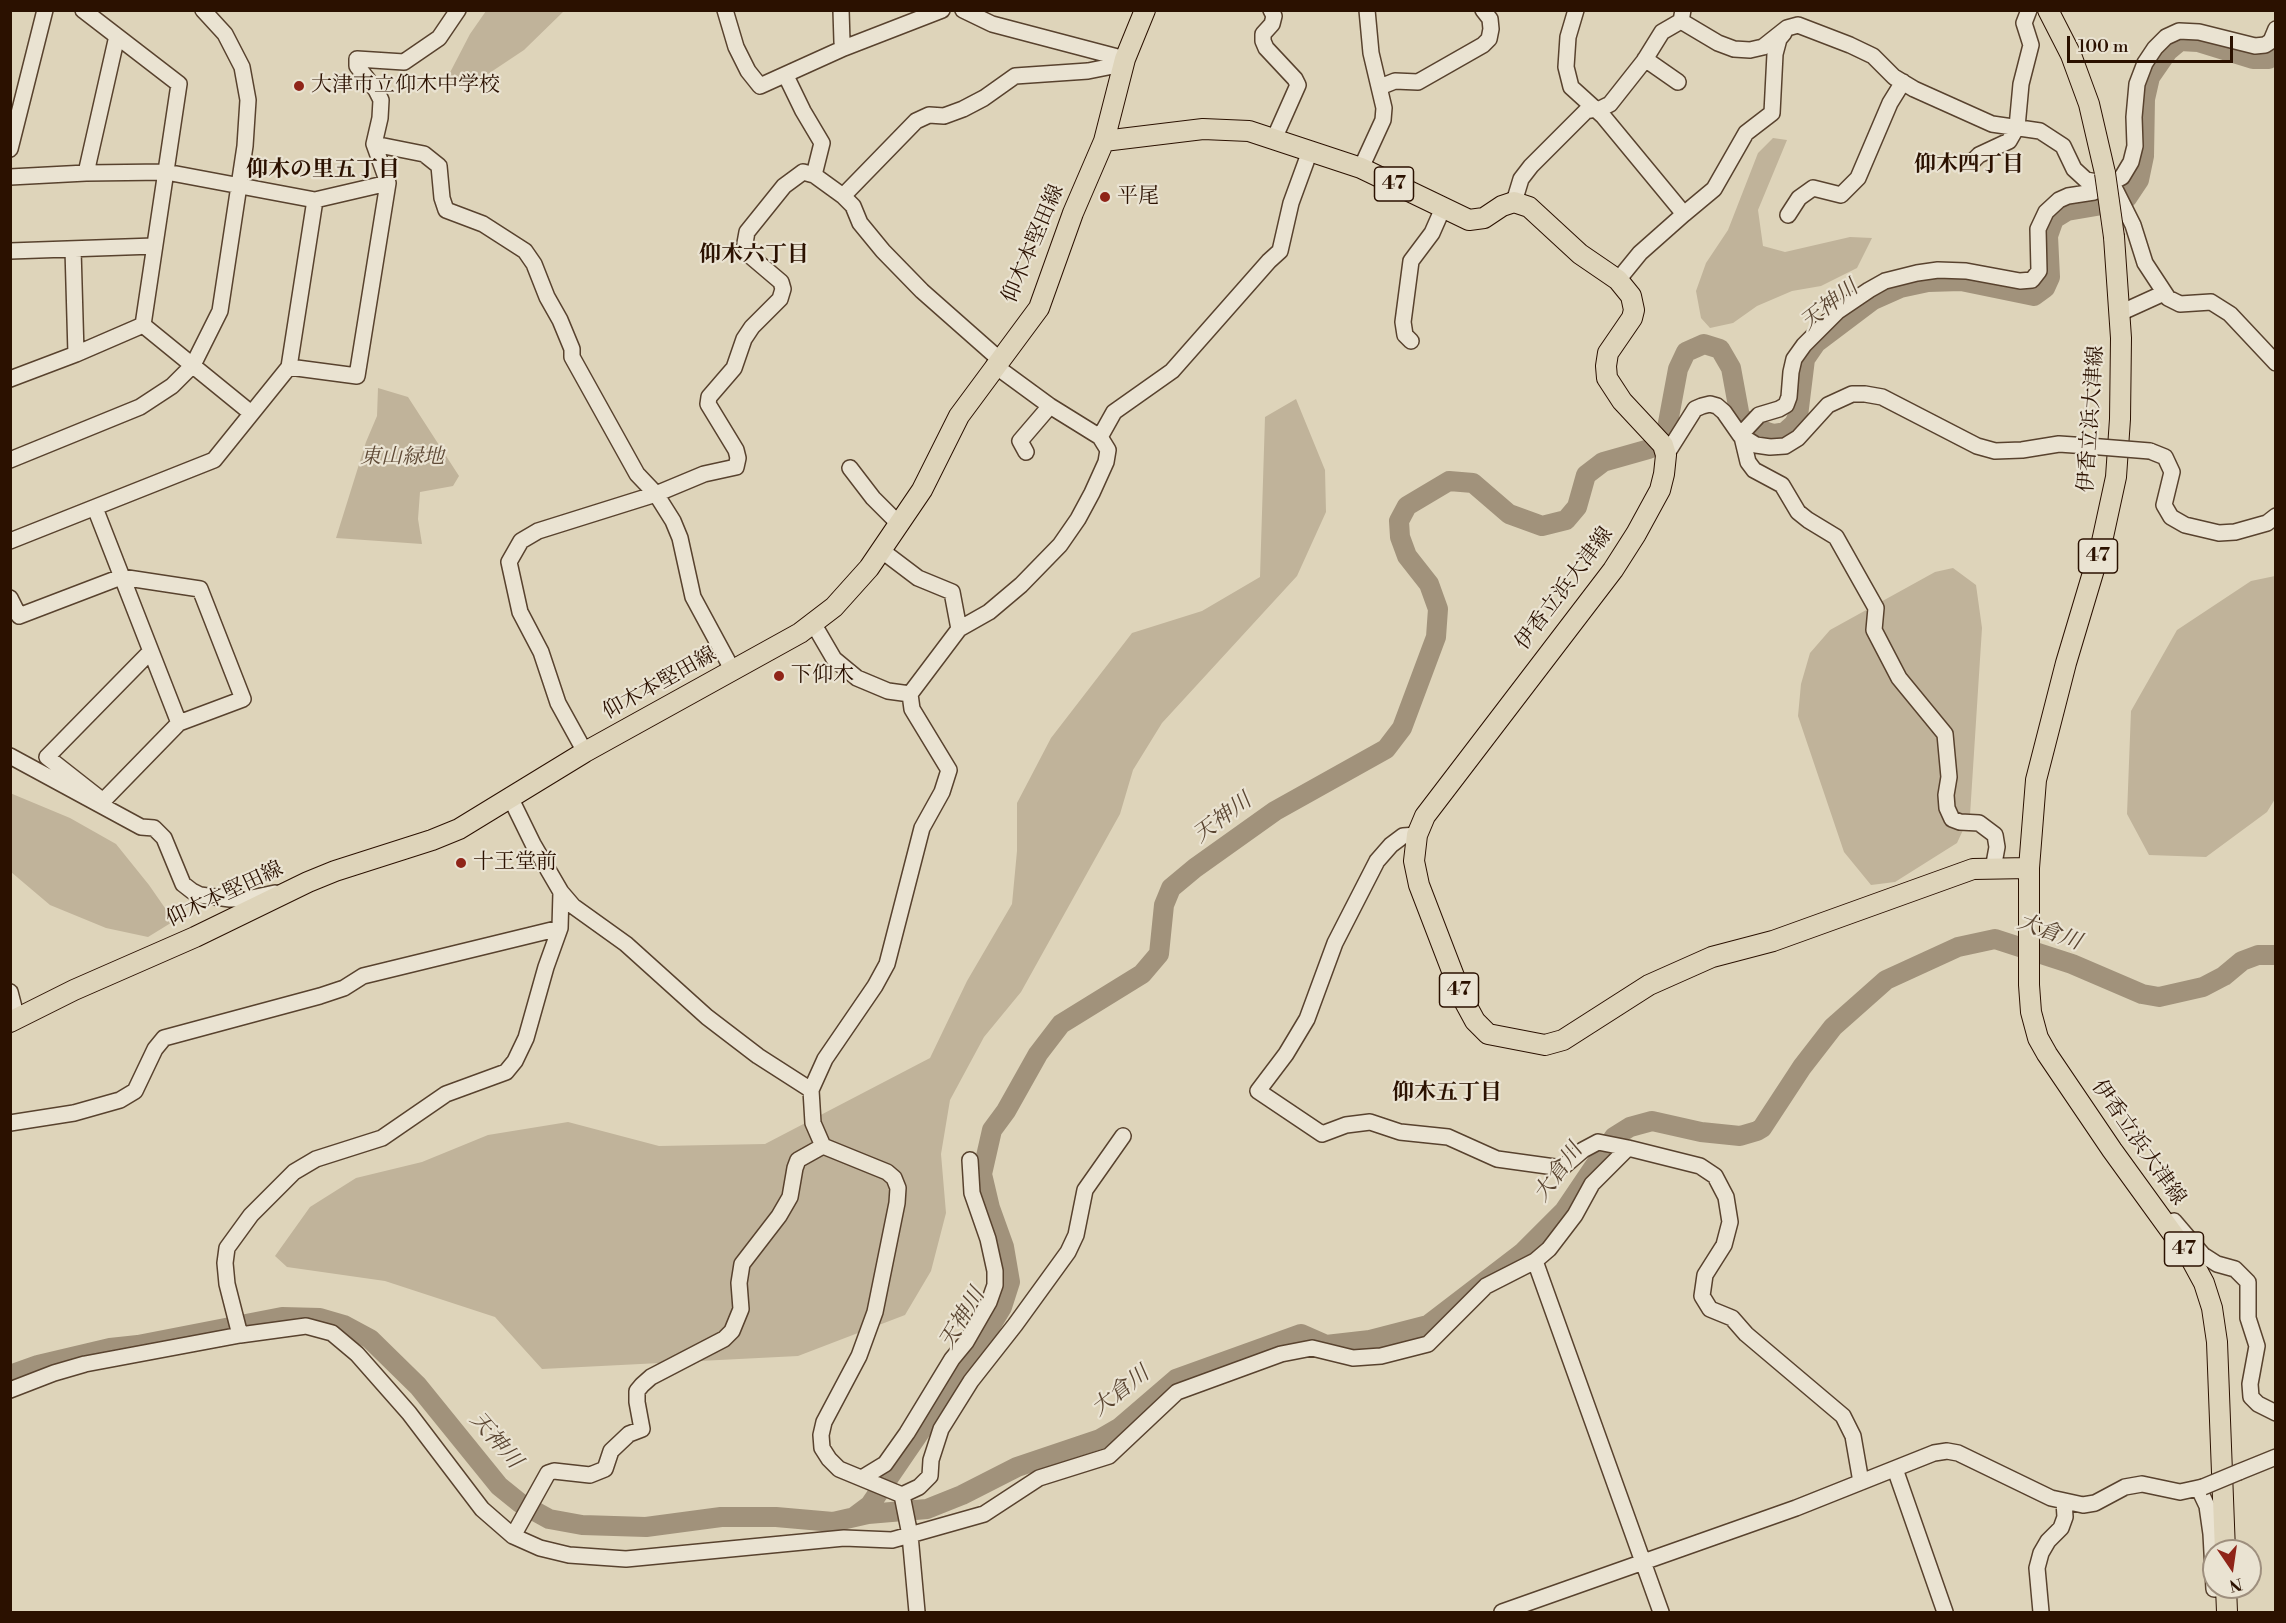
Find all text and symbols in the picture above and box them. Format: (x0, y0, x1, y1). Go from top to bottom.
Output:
scale bar (2070, 24, 2236, 62)
text: 100 m (2078, 35, 2129, 58)
place label: 大津市立仰木中学校 (311, 73, 500, 99)
marker: 大津市立仰木中学校 (292, 79, 306, 93)
district label: 仰木四丁目 (1914, 153, 2024, 179)
district label: 仰木の里五丁目 (246, 158, 400, 184)
road number: 47 (1374, 167, 1414, 201)
street label: 仰木本堅田線 (998, 181, 1070, 307)
place label: 平尾 (1117, 184, 1159, 210)
marker: 平尾 (1098, 190, 1112, 204)
district label: 仰木六丁目 (699, 243, 809, 269)
water label: 天神川 (1796, 275, 1864, 337)
street label: 伊香立浜大津線 (2074, 345, 2110, 493)
park label: 東山緑地 (360, 445, 444, 471)
street label: 伊香立浜大津線 (1511, 523, 1619, 655)
road number: 47 (2078, 539, 2118, 573)
street label: 仰木本堅田線 (599, 642, 721, 726)
place label: 下仰木 (791, 663, 854, 689)
marker: 下仰木 (772, 669, 786, 683)
water label: 天神川 (1189, 789, 1257, 849)
place label: 十王堂前 (473, 850, 557, 876)
marker: 十王堂前 (454, 856, 468, 870)
street label: 仰木本堅田線 (163, 857, 287, 933)
water label: 大倉川 (2013, 909, 2085, 957)
road number: 47 (1440, 973, 1478, 1007)
street label: 伊香立浜大津線 (2086, 1076, 2190, 1210)
district label: 仰木五丁目 (1392, 1081, 1502, 1107)
water label: 大倉川 (1529, 1139, 1589, 1207)
road number: 47 (2164, 1232, 2204, 1266)
water label: 天神川 (935, 1284, 991, 1354)
water label: 大倉川 (1087, 1361, 1155, 1423)
water label: 天神川 (463, 1407, 527, 1475)
north arrow (2202, 1539, 2262, 1599)
text: N (2227, 1573, 2244, 1596)

